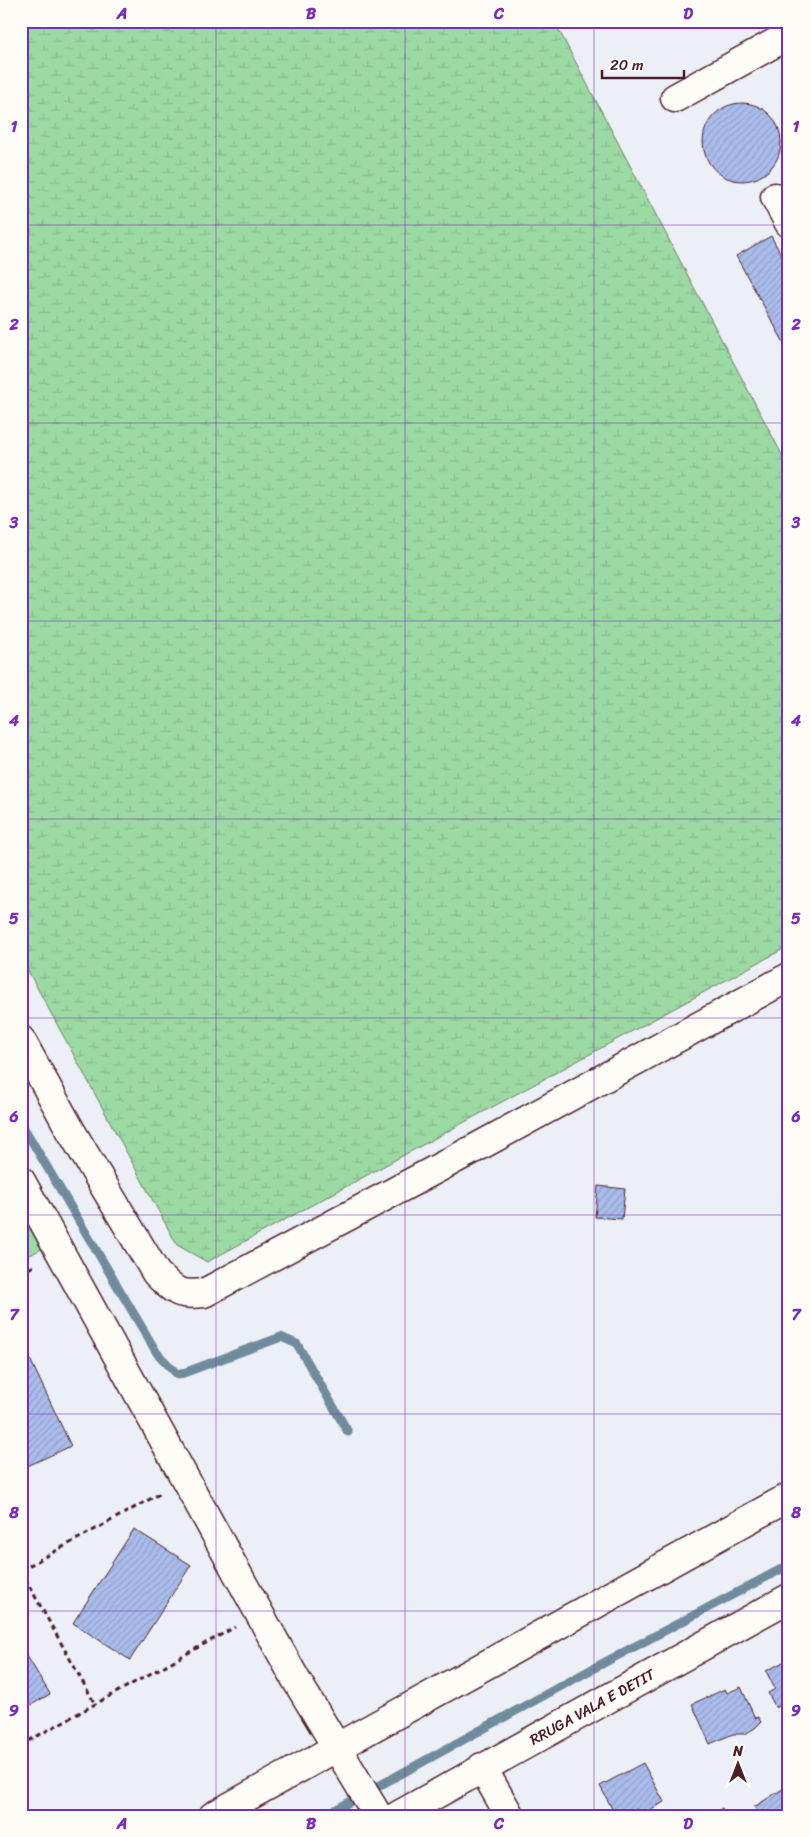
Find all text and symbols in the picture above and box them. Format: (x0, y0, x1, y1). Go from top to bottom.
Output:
text: A (116, 0, 127, 28)
text: B (306, 0, 317, 28)
text: C (493, 0, 505, 28)
text: D (683, 0, 693, 28)
scale bar (602, 48, 685, 80)
text: 20 m (610, 52, 644, 78)
text: 1 (11, 112, 18, 141)
text: 1 (793, 112, 800, 141)
text: 2 (8, 310, 19, 339)
text: 2 (790, 310, 801, 339)
text: 3 (9, 508, 19, 537)
text: 3 (791, 508, 801, 537)
text: 4 (8, 706, 19, 735)
text: 4 (790, 706, 801, 735)
text: 5 (9, 904, 19, 933)
text: 5 (791, 904, 801, 933)
text: 6 (8, 1102, 19, 1131)
text: 6 (790, 1102, 801, 1131)
text: 7 (9, 1300, 20, 1329)
text: 7 (791, 1300, 802, 1329)
text: 8 (8, 1498, 19, 1527)
text: 8 (790, 1498, 801, 1527)
street label: RRUGA VALA E DETIT (524, 1661, 660, 1752)
text: 9 (9, 1696, 19, 1725)
text: 9 (791, 1696, 801, 1725)
text: N (732, 1739, 743, 1764)
north arrow (712, 1740, 762, 1790)
text: A (116, 1809, 127, 1837)
text: B (306, 1809, 317, 1837)
text: C (493, 1809, 505, 1837)
text: D (683, 1809, 693, 1837)

